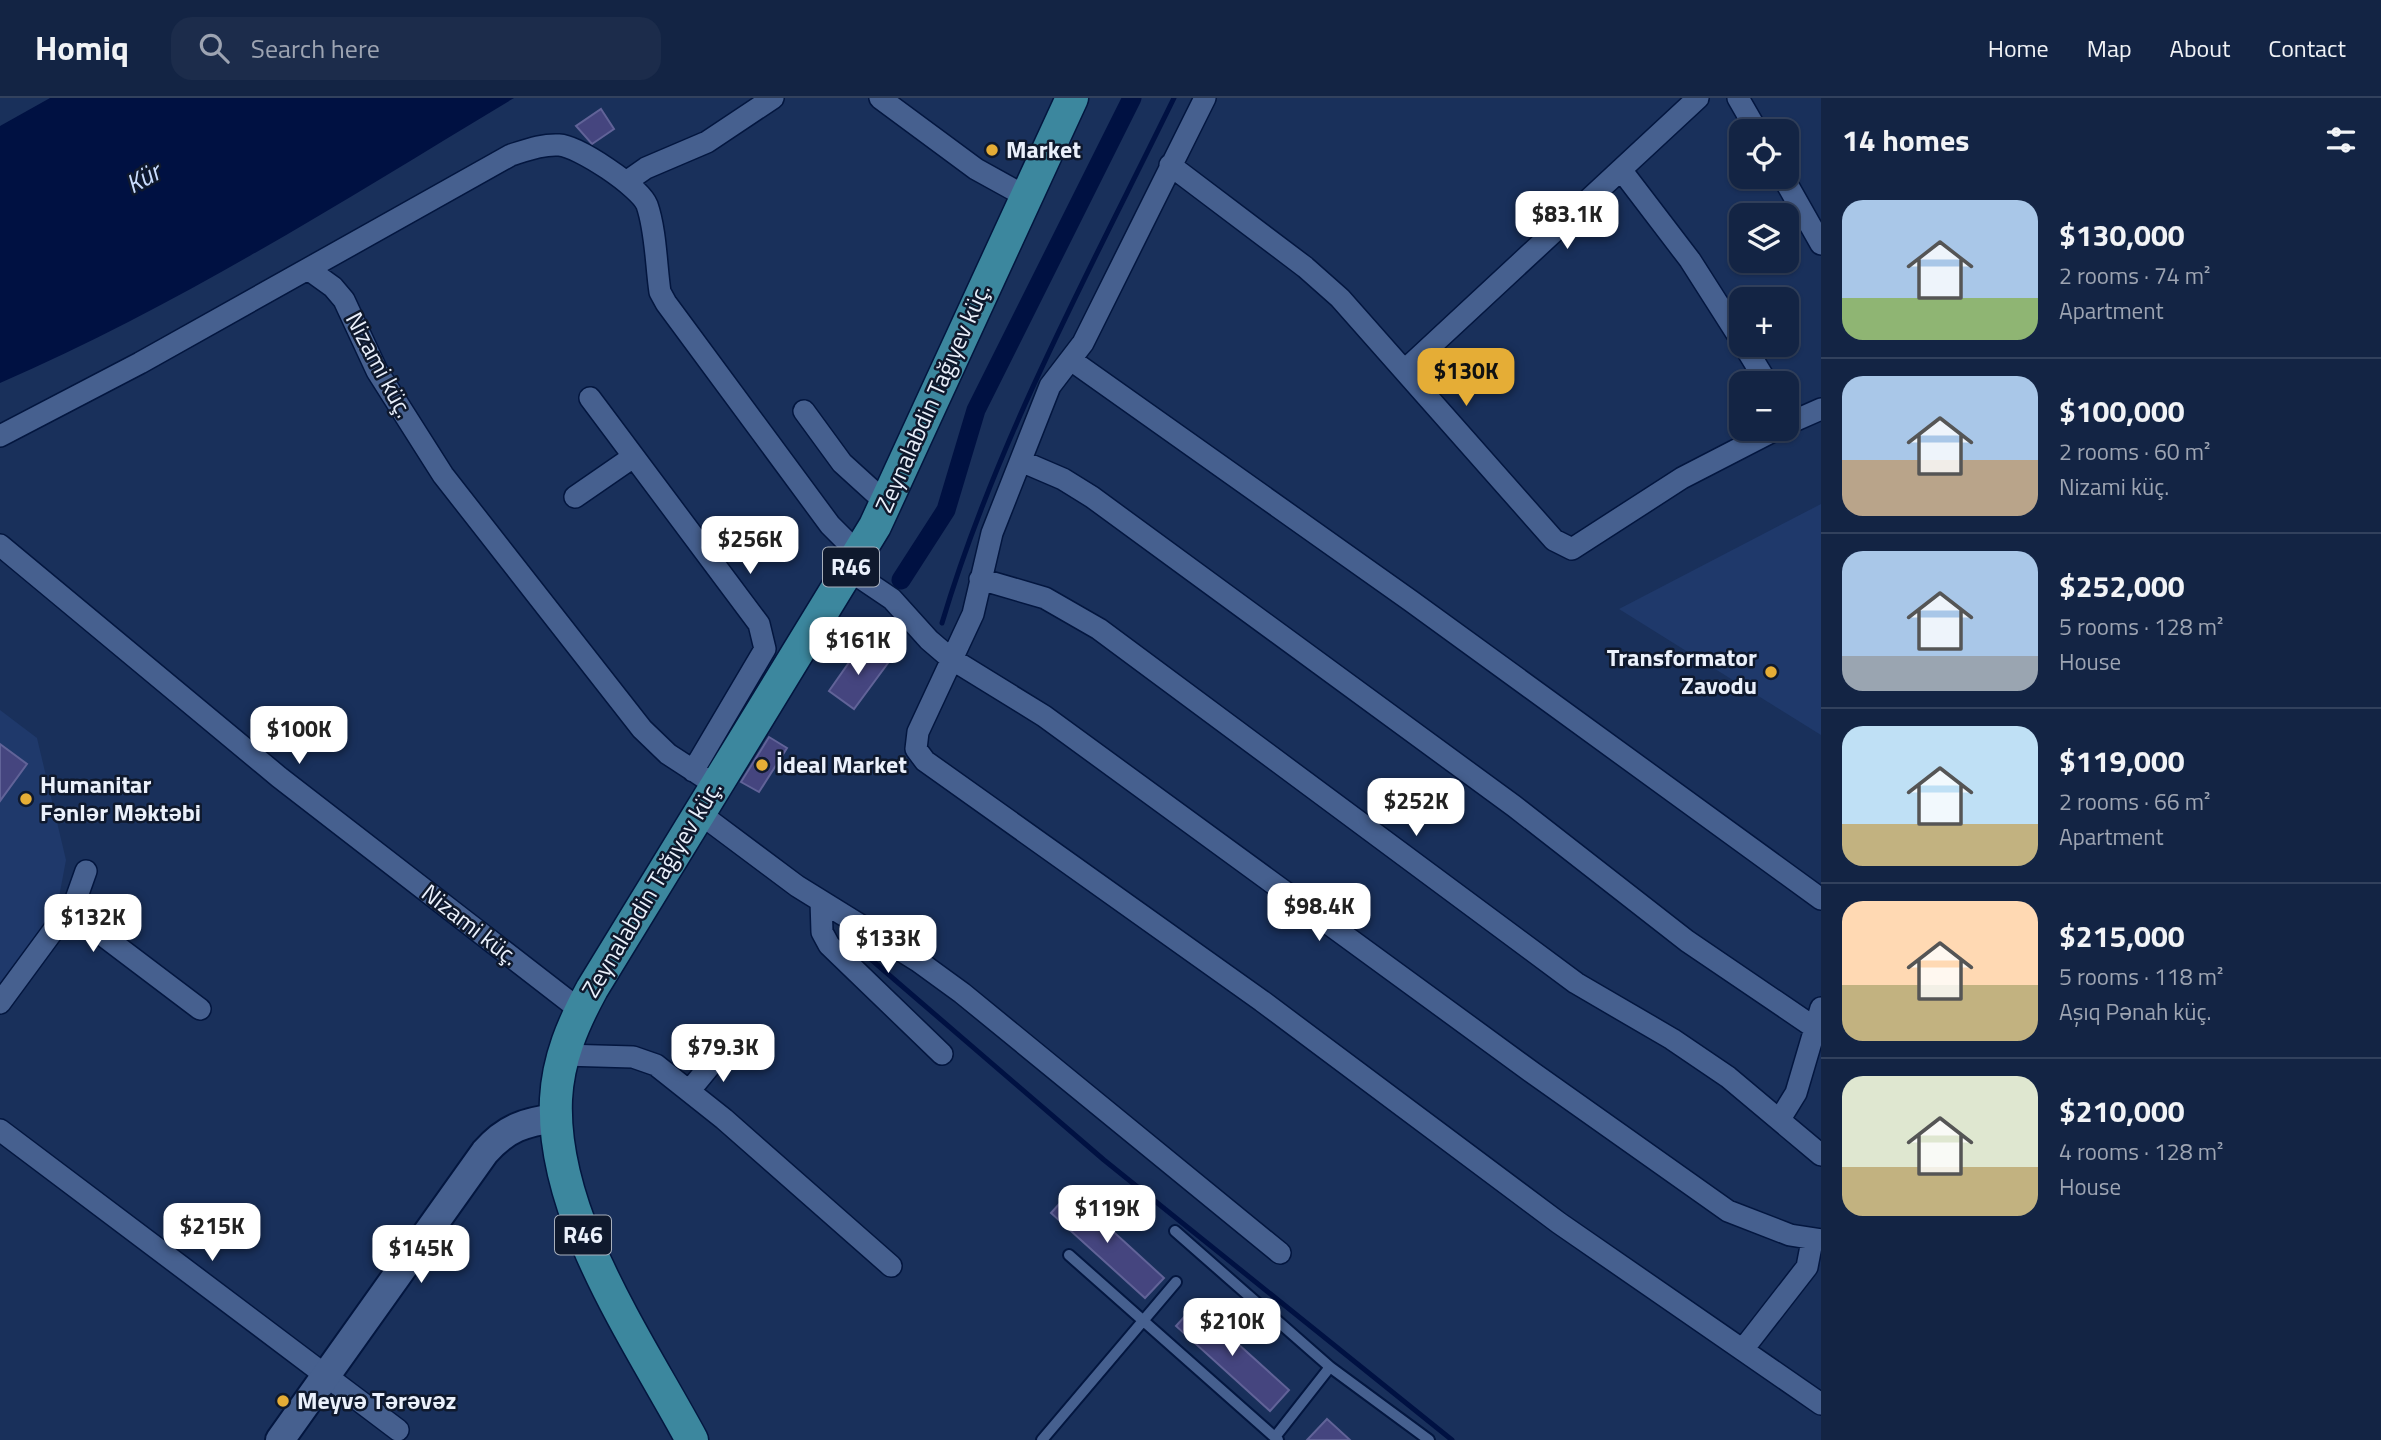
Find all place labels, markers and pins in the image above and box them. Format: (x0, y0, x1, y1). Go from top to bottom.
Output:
place label: Market (1006, 131, 1081, 167)
marker: Market (984, 142, 1000, 158)
pin: $83.1K (1510, 192, 1624, 251)
pin: $130K (1417, 348, 1515, 408)
pin: $256K (701, 517, 799, 576)
pin: $161K (809, 618, 907, 677)
place label: Transformator Zavodu (1607, 639, 1757, 703)
marker: Transformator Zavodu (1763, 664, 1779, 680)
pin: $100K (250, 706, 348, 766)
place label: İdeal Market (776, 746, 907, 782)
marker: İdeal Market (754, 757, 770, 773)
place label: Humanitar Fənlər Məktəbi (40, 766, 201, 830)
pin: $252K (1367, 778, 1465, 838)
marker: Humanitar Fənlər Məktəbi (18, 791, 34, 807)
pin: $98.4K (1262, 884, 1376, 943)
pin: $132K (44, 894, 142, 954)
pin: $133K (839, 916, 937, 975)
pin: $79.3K (666, 1024, 780, 1084)
pin: $119K (1058, 1186, 1156, 1245)
pin: $215K (163, 1204, 261, 1263)
pin: $145K (372, 1226, 470, 1285)
pin: $210K (1183, 1298, 1281, 1358)
place label: Meyvə Tərəvəz (297, 1382, 457, 1418)
marker: Meyvə Tərəvəz (275, 1393, 291, 1409)

